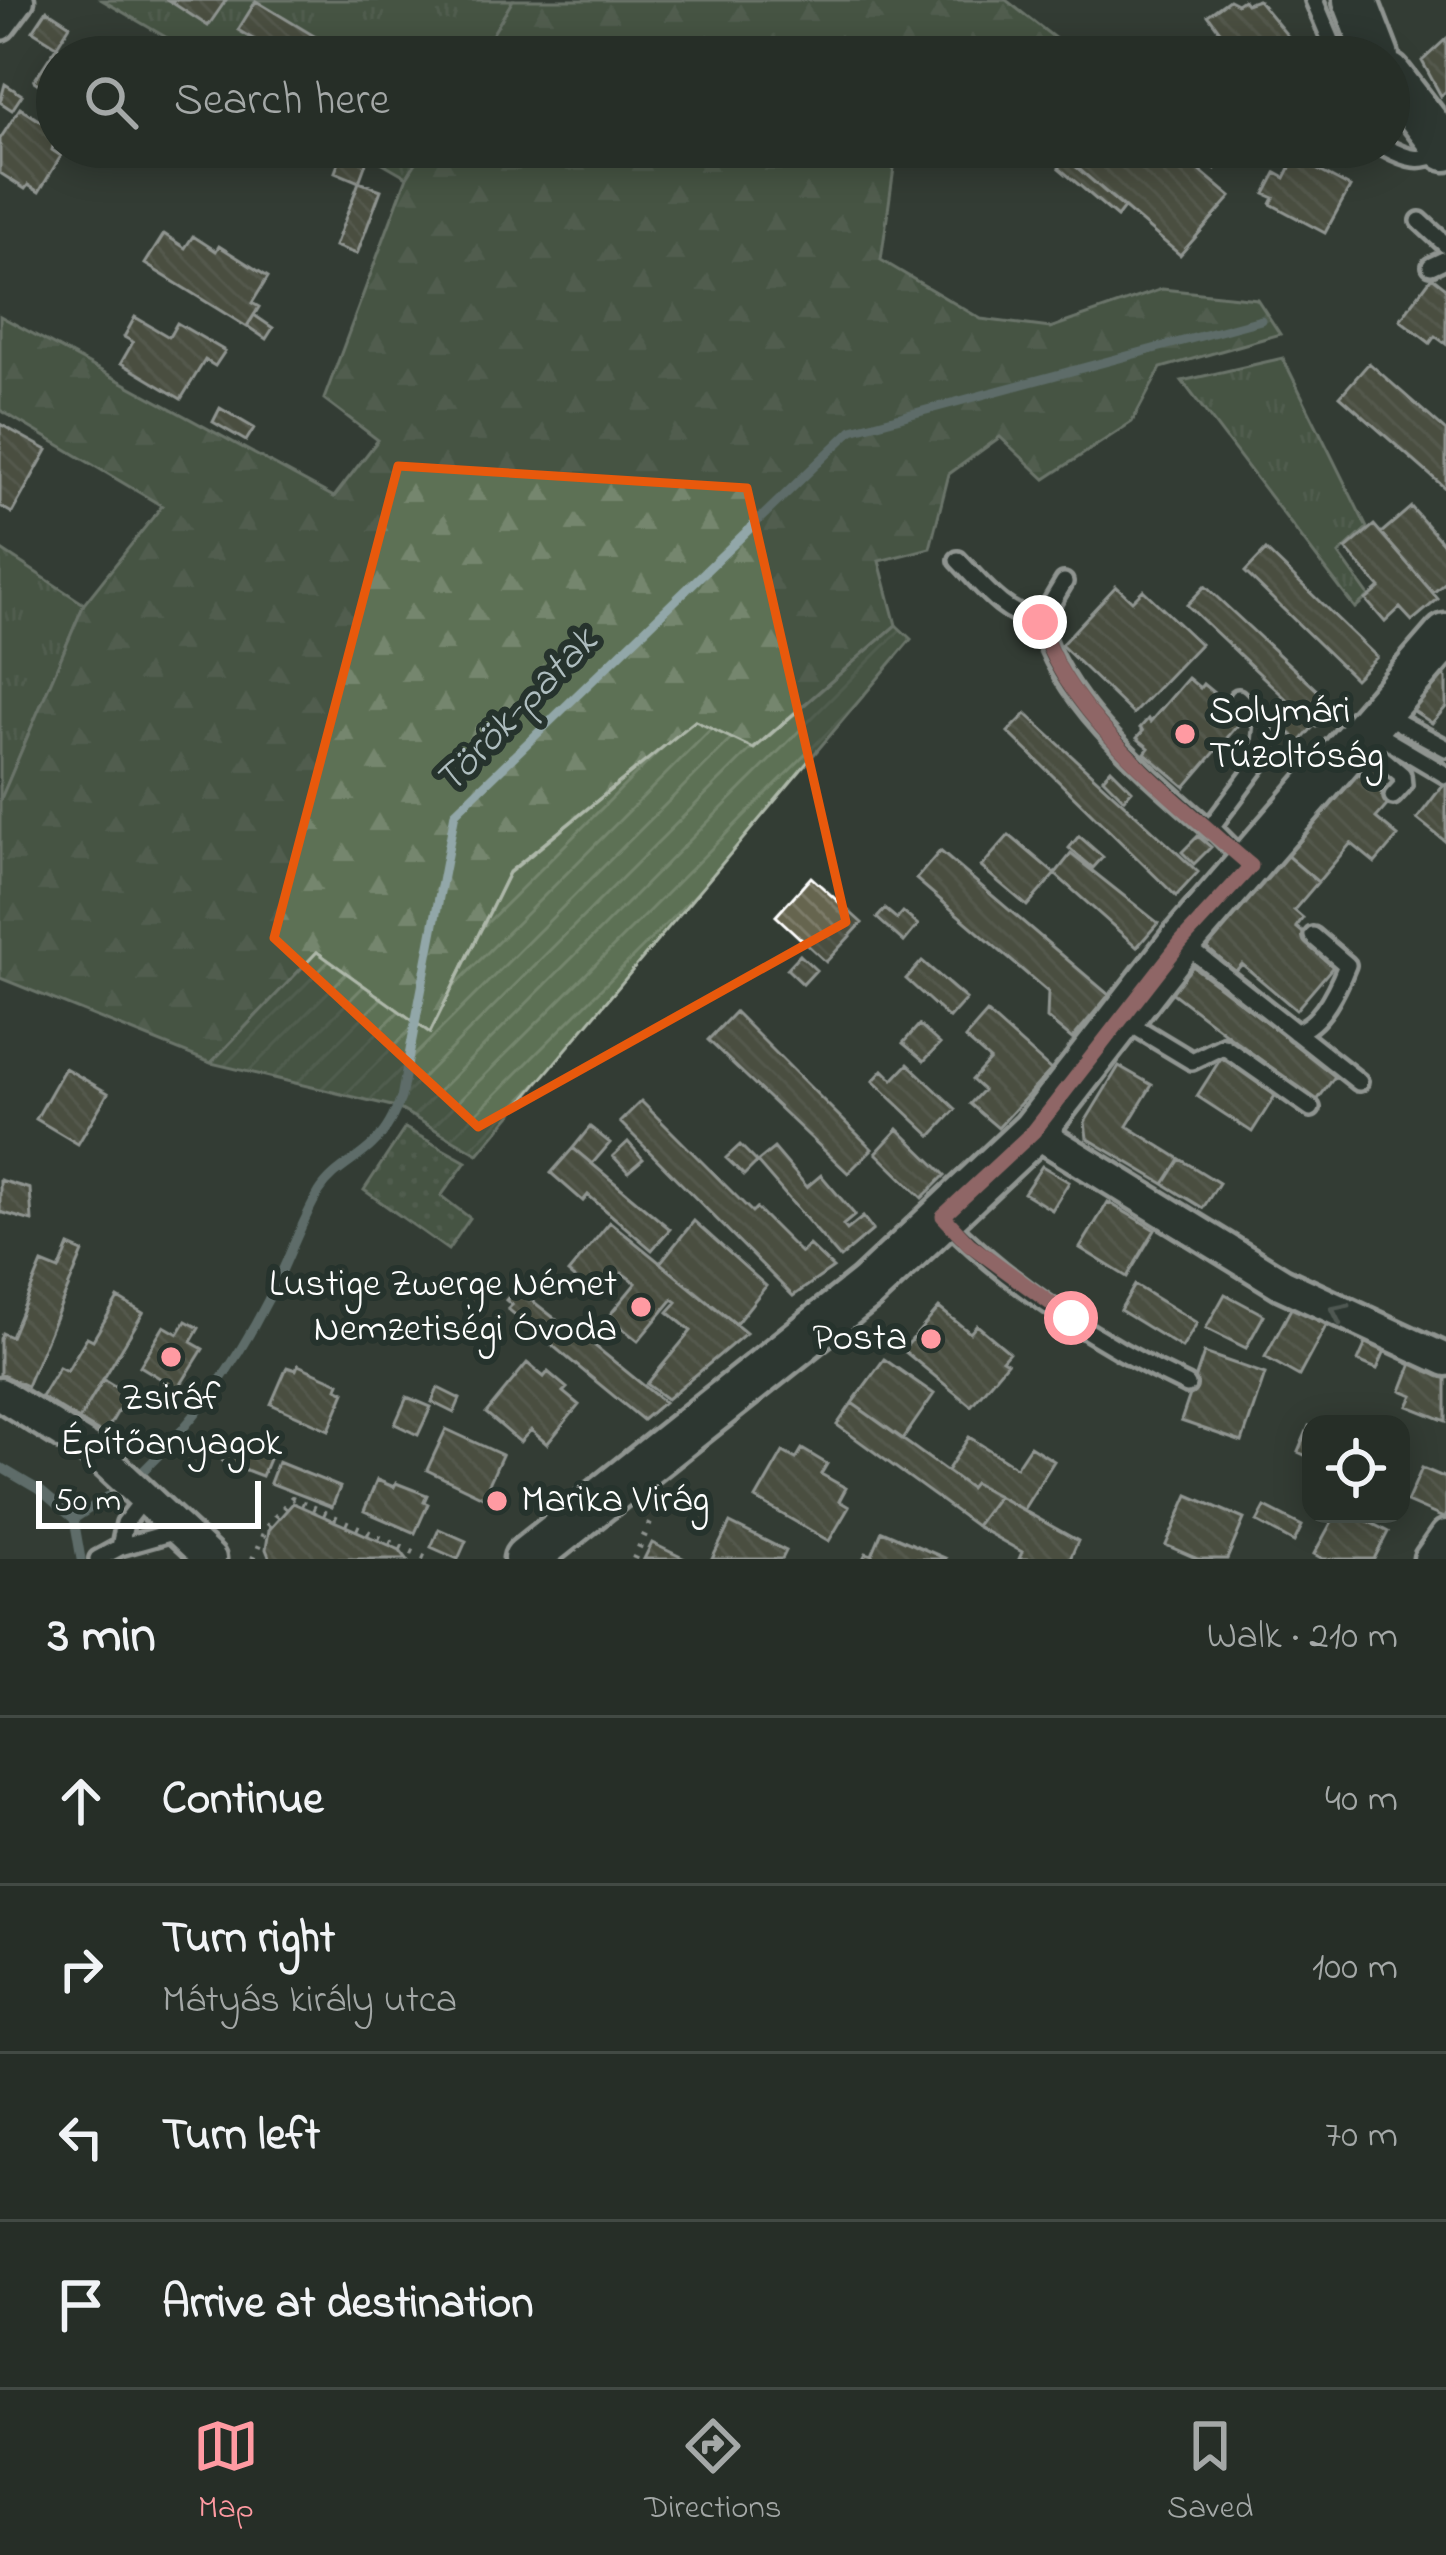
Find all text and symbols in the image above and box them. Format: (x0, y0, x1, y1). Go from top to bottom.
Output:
search box (36, 36, 1410, 168)
icon: search (78, 69, 144, 135)
text: Search here (174, 69, 390, 135)
route end (1013, 595, 1067, 649)
water label: Török-patak (421, 613, 614, 810)
place label: Solymári Tűzoltóság (1209, 684, 1384, 786)
marker: Solymári Tűzoltóság (1172, 721, 1198, 747)
place label: Lustige Zwerge Német Nemzetiségi Óvoda (269, 1257, 617, 1359)
route start (1044, 1291, 1098, 1345)
marker: Lustige Zwerge Német Nemzetiségi Óvoda (628, 1294, 654, 1320)
one-way arrow (1330, 1303, 1351, 1327)
place label: Posta (812, 1311, 907, 1368)
marker: Posta (918, 1326, 944, 1352)
marker: Zsiráf Építőanyagok (158, 1344, 184, 1370)
place label: Zsiráf Építőanyagok (60, 1371, 283, 1473)
map controls (1302, 1415, 1410, 1523)
button: locate (1302, 1415, 1410, 1523)
place label: Marika Virág (521, 1473, 709, 1530)
scale bar (36, 1475, 261, 1528)
text: 50 m (54, 1478, 121, 1526)
marker: Marika Virág (484, 1488, 510, 1514)
text: 3 min (48, 1600, 156, 1675)
text: Walk · 210 m (1207, 1609, 1398, 1666)
icon: ahead (48, 1768, 114, 1834)
text: Continue (162, 1768, 323, 1834)
text: 40 m (1325, 1772, 1398, 1829)
text: Turn right (162, 1907, 335, 1973)
icon: right (48, 1936, 114, 2002)
text: 100 m (1312, 1940, 1398, 1997)
text: Mátyás király utca (162, 1973, 457, 2030)
icon: left (48, 2104, 114, 2170)
text: Turn left (162, 2104, 320, 2170)
text: 70 m (1325, 2108, 1398, 2165)
icon: arrive (48, 2272, 114, 2338)
text: Arrive at destination (162, 2272, 533, 2338)
tab: Map (193, 2413, 259, 2533)
tab: Directions (644, 2413, 782, 2533)
tab: Saved (1167, 2413, 1253, 2533)

